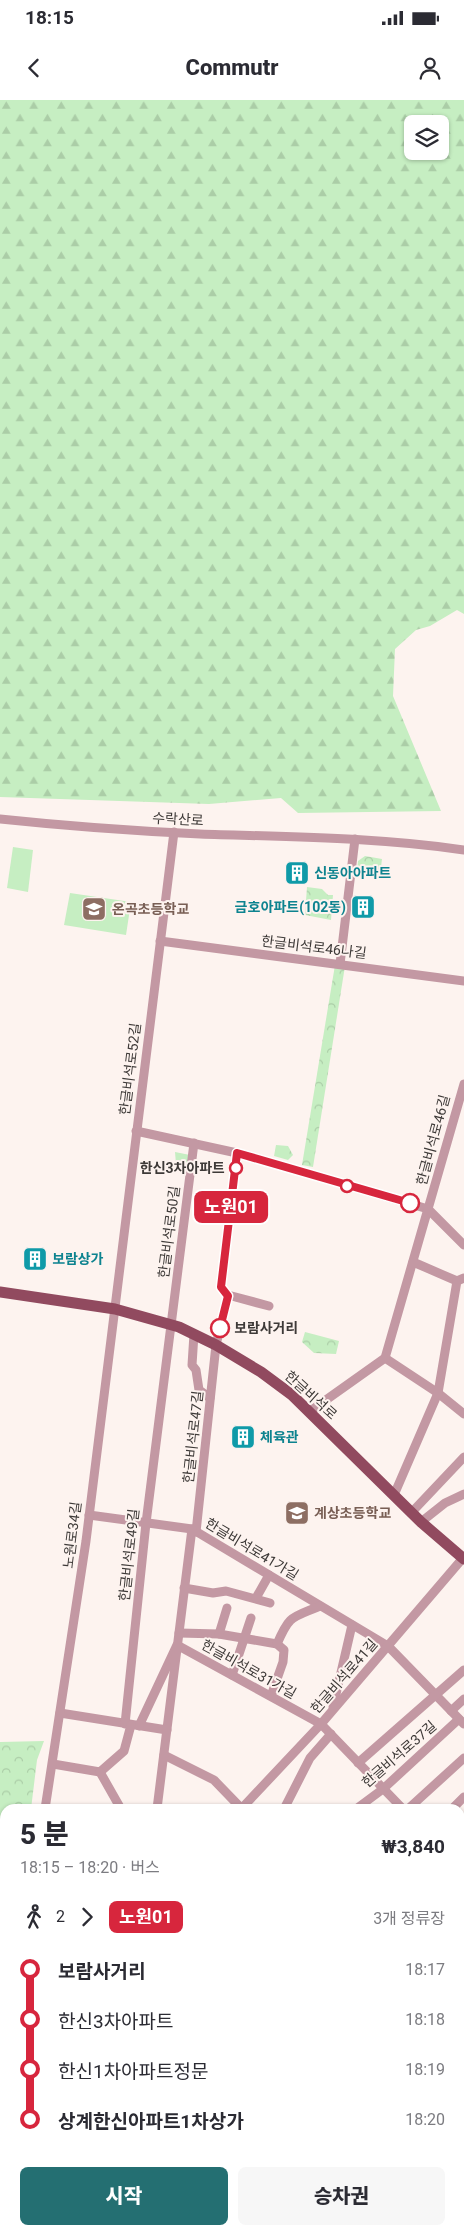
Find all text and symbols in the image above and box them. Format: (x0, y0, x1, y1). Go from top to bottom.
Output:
text: 18:15 (25, 6, 74, 29)
icon: back (20, 54, 48, 82)
icon: person (416, 54, 444, 82)
text: Commutr (186, 55, 278, 80)
map controls (404, 115, 449, 160)
button: layers (404, 115, 449, 160)
street label: 수락산로 (152, 810, 204, 828)
building icon: 신동아아파트 (284, 860, 310, 886)
place label: 신동아아파트 (314, 865, 391, 881)
building icon: 금호아파트(102동) (350, 894, 376, 920)
school or university icon: 온곡초등학교 (81, 896, 107, 922)
place label: 금호아파트(102동) (235, 899, 346, 916)
place label: 온곡초등학교 (112, 901, 189, 917)
street label: 한글비석로46나길 (260, 933, 368, 961)
street label: 한글비석로52길 (116, 1022, 144, 1116)
street label: 한글비석로46길 (413, 1093, 453, 1187)
place label: 한신3차아파트 (140, 1160, 225, 1176)
marker: 한신3차아파트 (229, 1161, 243, 1175)
unlabelled marker (340, 1179, 354, 1193)
street label: 한글비석로50길 (155, 1185, 183, 1279)
line badge: 노원01 (196, 1191, 266, 1223)
unlabelled marker (400, 1193, 420, 1213)
text: 노원01 (204, 1196, 258, 1217)
building icon: 보람상가 (22, 1246, 48, 1272)
place label: 보람상가 (52, 1251, 104, 1267)
marker: 보람사거리 (210, 1318, 230, 1338)
place label: 보람사거리 (234, 1320, 298, 1336)
street label: 한글비석로 (282, 1368, 340, 1423)
street label: 한글비석로47길 (180, 1390, 206, 1484)
building icon: 체육관 (230, 1424, 256, 1450)
place label: 체육관 (260, 1429, 299, 1445)
school or university icon: 계상초등학교 (284, 1500, 310, 1526)
street label: 노원로34길 (60, 1501, 84, 1569)
place label: 계상초등학교 (314, 1505, 391, 1521)
street label: 한글비석로49길 (116, 1508, 142, 1602)
street label: 한글비석로41가길 (202, 1515, 302, 1583)
street label: 한글비석로31가길 (199, 1636, 299, 1702)
street label: 한글비석로41길 (307, 1636, 381, 1716)
street label: 한글비석로37길 (359, 1717, 439, 1791)
text: 5 분 (20, 1818, 69, 1851)
text: ₩3,840 (381, 1835, 445, 1858)
text: 18:15 – 18:20 · 버스 (20, 1858, 160, 1877)
icon: walk (20, 1903, 48, 1931)
icon: forward (73, 1903, 101, 1931)
text: 노원01 (119, 1906, 173, 1927)
text: 2 (56, 1907, 65, 1926)
text: 3개 정류장 (373, 1909, 445, 1928)
text: 보람사거리 (58, 1960, 145, 1983)
text: 18:17 (405, 1960, 445, 1979)
text: 한신3차아파트 (58, 2010, 174, 2033)
text: 18:18 (405, 2010, 445, 2029)
text: 한신1차아파트정문 (58, 2060, 209, 2083)
text: 18:19 (405, 2060, 445, 2079)
text: 상계한신아파트1차상가 (58, 2110, 244, 2133)
text: 18:20 (405, 2110, 445, 2129)
button: 시작 (20, 2167, 228, 2225)
button: 승차권 (238, 2167, 445, 2225)

